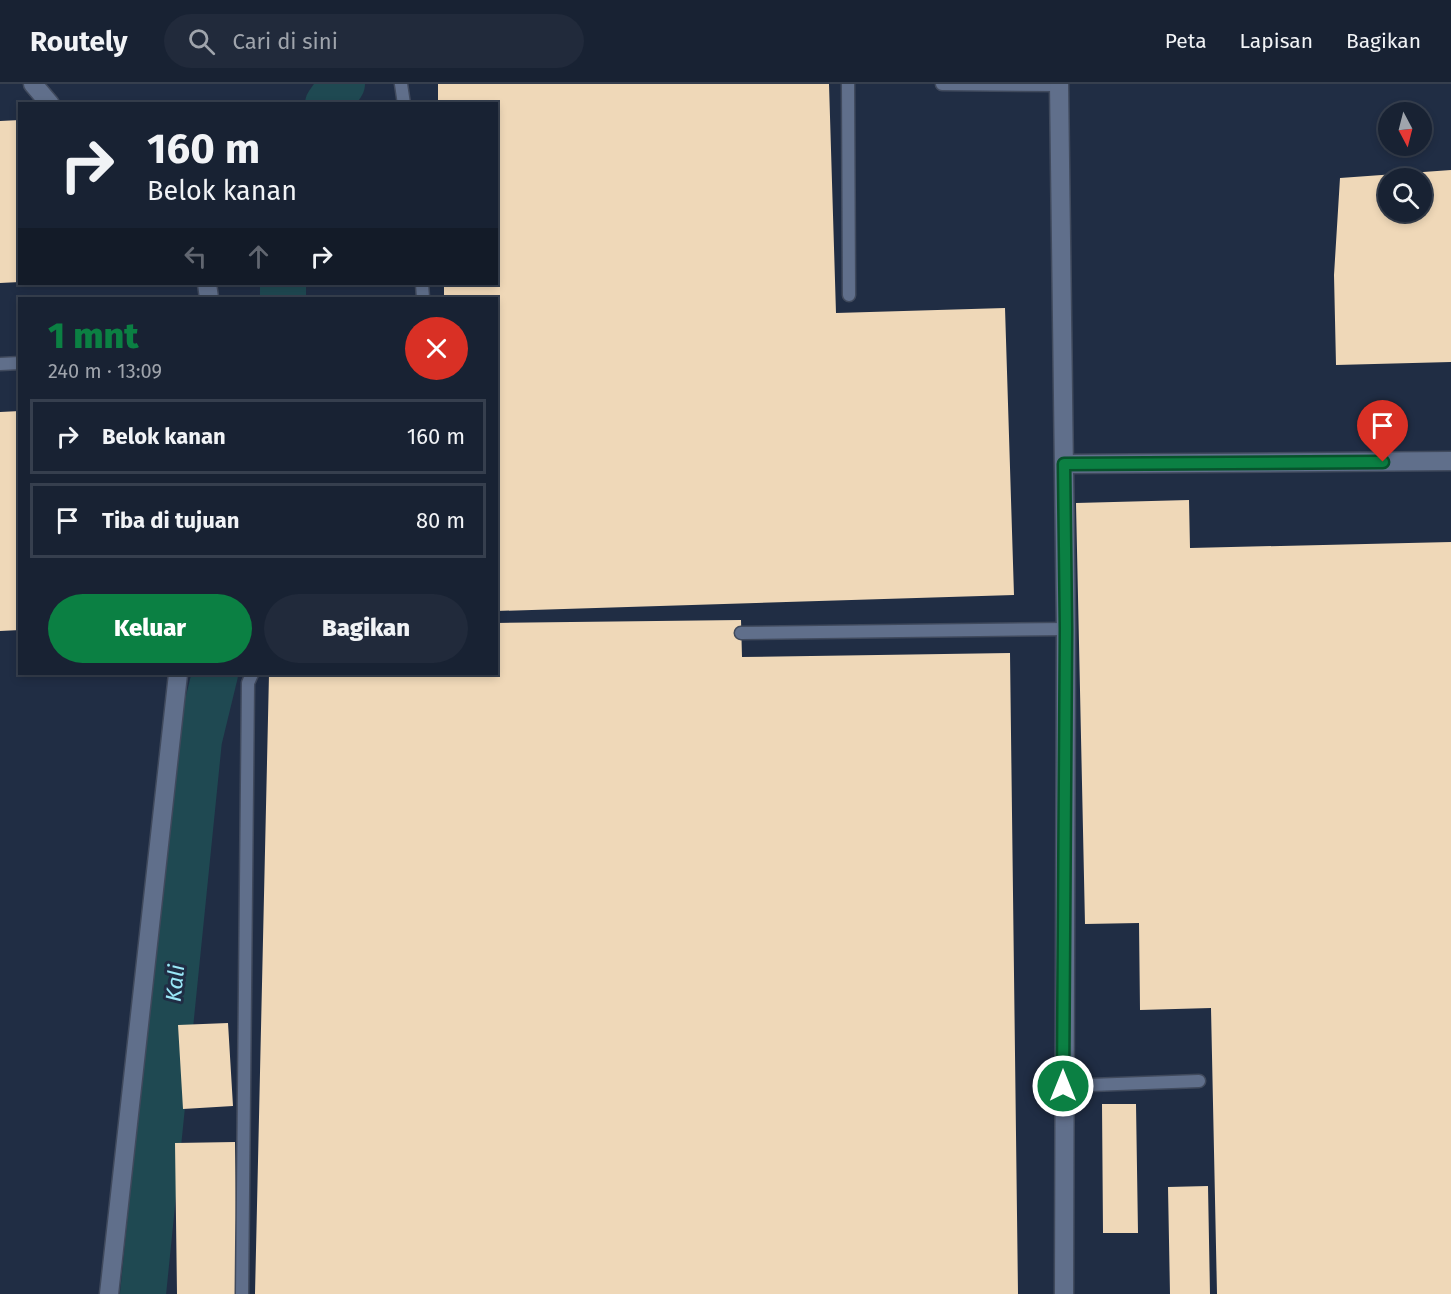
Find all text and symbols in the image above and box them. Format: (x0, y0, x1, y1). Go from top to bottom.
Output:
search box (164, 14, 584, 68)
text: Routely (30, 25, 128, 58)
icon: search (185, 25, 218, 58)
text: Cari di sini (233, 28, 338, 55)
text: Peta (1165, 28, 1207, 54)
text: Lapisan (1240, 28, 1313, 54)
text: Bagikan (1346, 28, 1421, 54)
north arrow (1378, 102, 1432, 156)
map controls (1378, 102, 1432, 222)
text: 160 m (147, 124, 260, 174)
icon: right (48, 126, 126, 204)
button: search (1378, 168, 1432, 222)
text: Belok kanan (147, 175, 297, 207)
icon: left (179, 240, 212, 273)
icon: ahead (242, 240, 275, 273)
icon: right (305, 240, 338, 273)
text: 1 mnt (48, 314, 138, 358)
button: close (405, 317, 468, 380)
text: 240 m · 13:09 (48, 359, 162, 383)
pin (1357, 400, 1408, 462)
icon: arrive (1366, 409, 1399, 442)
icon: right (51, 420, 84, 453)
text: Belok kanan (102, 423, 226, 450)
text: 160 m (407, 423, 465, 450)
icon: arrive (51, 504, 84, 537)
text: Tiba di tujuan (102, 507, 239, 534)
text: 80 m (416, 507, 465, 534)
button: Keluar (48, 594, 252, 663)
button: Bagikan (264, 594, 468, 663)
water label: Kali (160, 963, 190, 1003)
position arrow (1031, 1054, 1095, 1118)

